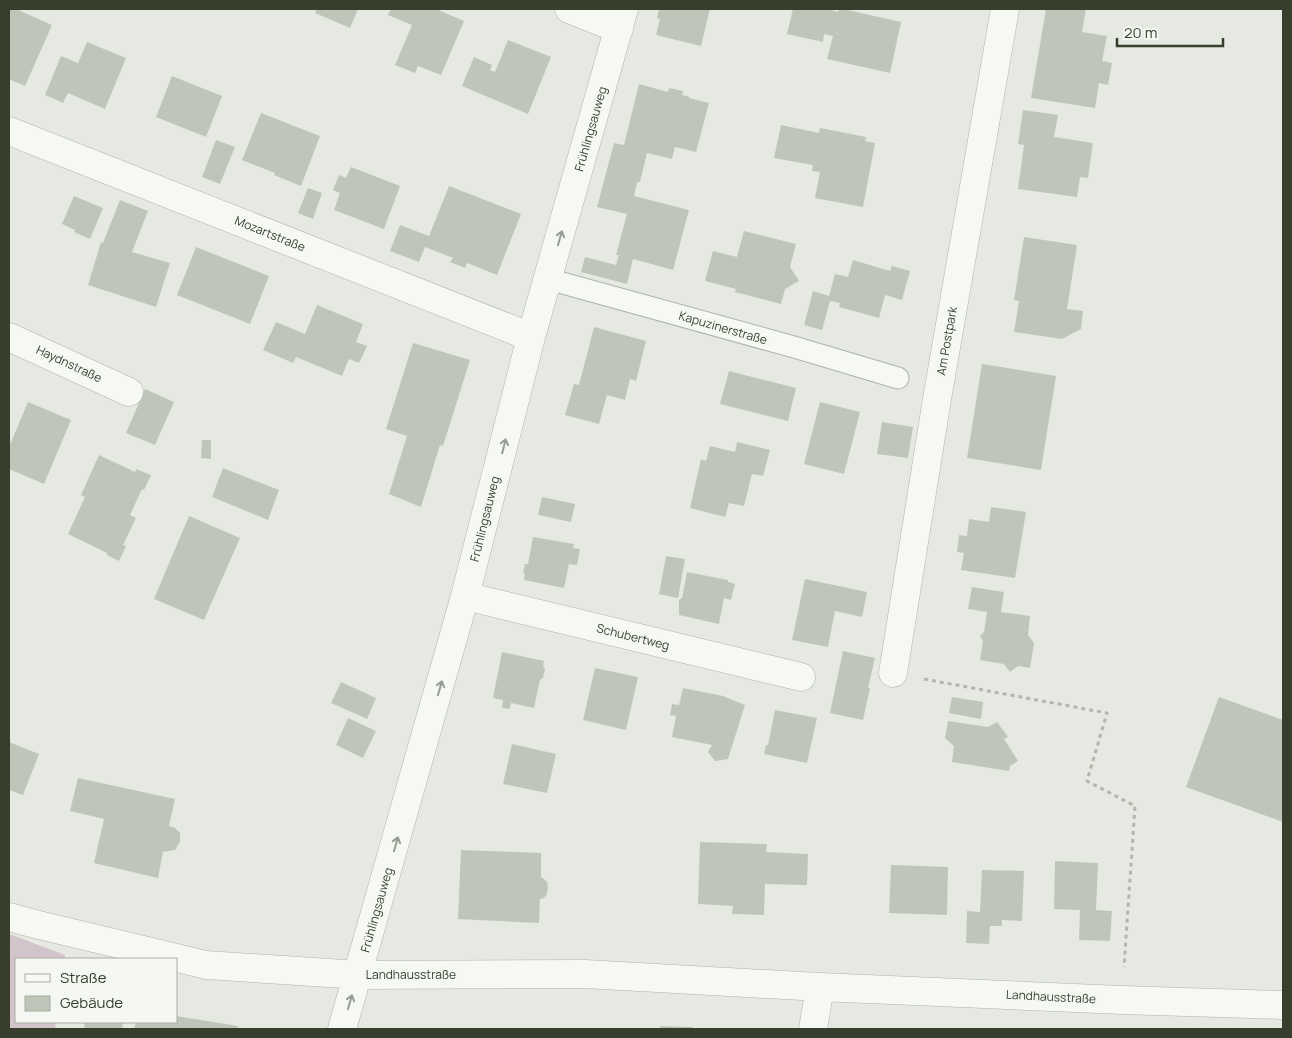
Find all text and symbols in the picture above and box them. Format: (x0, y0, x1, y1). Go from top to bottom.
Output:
scale bar (1117, 15, 1223, 47)
text: 20 m (1124, 22, 1157, 43)
street label: Frühlingsauweg (570, 84, 611, 173)
street label: Mozartstraße (232, 212, 308, 255)
one-way arrow (555, 231, 565, 247)
street label: Am Postpark (932, 304, 961, 377)
street label: Kapuzinerstraße (677, 307, 769, 348)
street label: Haydnstraße (33, 341, 105, 386)
one-way arrow (499, 438, 509, 454)
street label: Frühlingsauweg (466, 474, 503, 563)
street label: Schubertweg (595, 619, 671, 654)
one-way arrow (435, 680, 445, 696)
one-way arrow (391, 836, 401, 852)
street label: Frühlingsauweg (356, 865, 397, 954)
legend (15, 958, 178, 1023)
street label: Landhausstraße (366, 966, 456, 983)
text: Straße (60, 967, 107, 988)
street label: Landhausstraße (1006, 986, 1097, 1007)
text: Gebäude (60, 992, 123, 1013)
one-way arrow (346, 995, 356, 1011)

